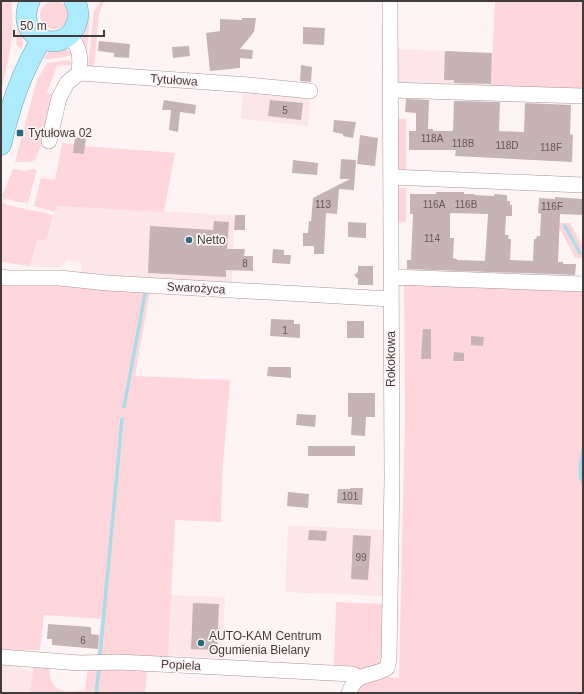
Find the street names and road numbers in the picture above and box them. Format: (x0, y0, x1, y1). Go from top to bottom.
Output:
street label: Tytułowa (150, 71, 198, 89)
street label: Swarożyca (166, 279, 226, 297)
street label: Rokokowa (384, 331, 398, 387)
street label: Popiela (161, 657, 202, 673)

